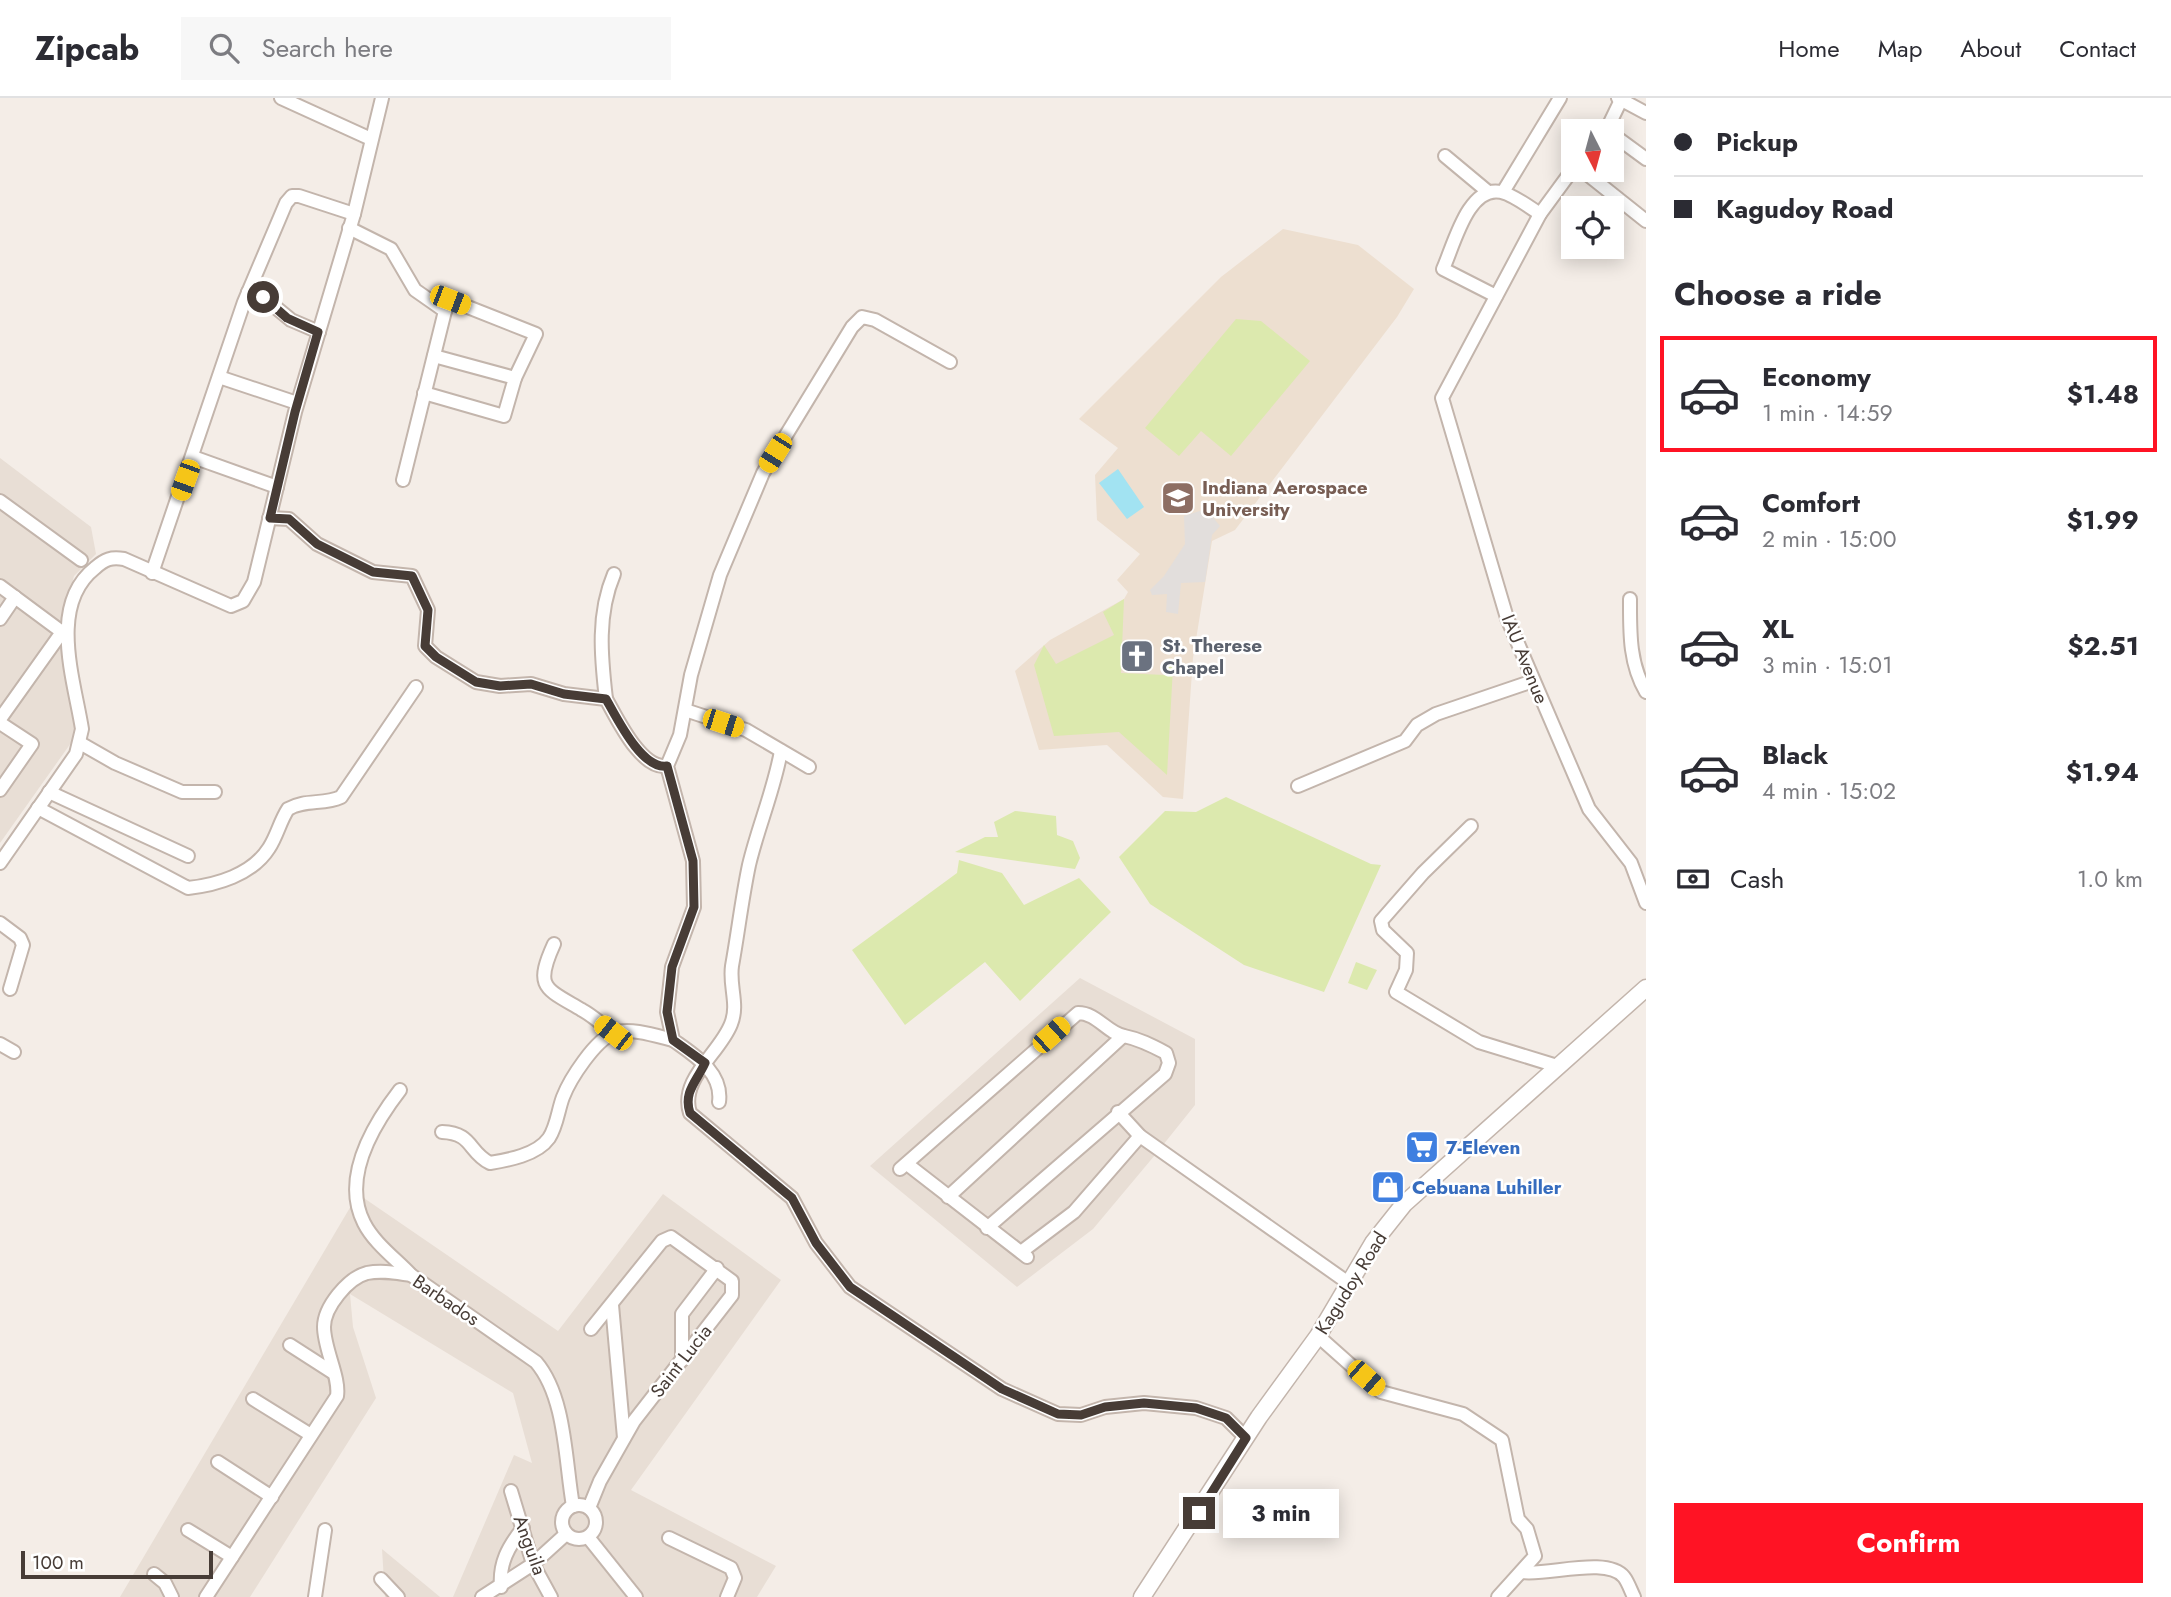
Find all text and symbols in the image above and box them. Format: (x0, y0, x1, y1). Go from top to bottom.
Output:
search box (181, 17, 671, 80)
text: Zipcab (35, 25, 139, 72)
icon: search (205, 29, 243, 67)
text: Search here (261, 29, 393, 67)
text: Home (1778, 31, 1840, 66)
text: Map (1878, 31, 1922, 66)
text: About (1960, 31, 2021, 66)
text: Contact (2059, 31, 2136, 66)
north arrow (1561, 119, 1624, 182)
map controls (1561, 119, 1624, 259)
text: Pickup (1716, 123, 1798, 161)
text: Kagudoy Road (1716, 190, 1894, 228)
button: locate (1561, 196, 1624, 259)
text: Choose a ride (1674, 271, 1882, 317)
route start (247, 281, 279, 313)
car (427, 283, 474, 317)
text: Economy (1762, 358, 1871, 396)
icon: car (1678, 363, 1741, 426)
text: $1.48 (2067, 375, 2139, 413)
text: 1 min · 14:59 (1762, 396, 1893, 430)
car (755, 430, 796, 476)
car (168, 457, 203, 503)
place label: Indiana Aerospace University (1202, 474, 1368, 523)
school or university icon: Indiana Aerospace University (1159, 479, 1197, 517)
text: Comfort (1762, 484, 1860, 522)
icon: car (1678, 489, 1741, 552)
text: $1.99 (2066, 501, 2139, 539)
text: 2 min · 15:00 (1762, 522, 1897, 556)
street label: IAU Avenue (1495, 610, 1555, 708)
text: XL (1762, 610, 1794, 648)
icon: car (1678, 615, 1741, 678)
text: $2.51 (2067, 627, 2139, 665)
place label: St. Therese Chapel (1162, 632, 1262, 681)
church icon: St. Therese Chapel (1118, 637, 1156, 675)
text: 3 min · 15:01 (1762, 648, 1893, 682)
car (700, 707, 747, 739)
text: Black (1762, 736, 1828, 774)
icon: car (1678, 741, 1741, 804)
text: $1.94 (2066, 753, 2139, 791)
text: 4 min · 15:02 (1762, 774, 1896, 808)
icon: cash (1674, 860, 1712, 898)
text: Cash (1730, 860, 1784, 898)
text: 1.0 km (2077, 862, 2143, 896)
car (590, 1012, 637, 1054)
car (1029, 1013, 1074, 1057)
supermarket icon: 7-Eleven (1403, 1128, 1441, 1166)
place label: 7-Eleven (1446, 1134, 1520, 1161)
shop icon: Cebuana Luhiller (1369, 1168, 1407, 1206)
place label: Cebuana Luhiller (1412, 1174, 1562, 1201)
street label: Kagudoy Road (1309, 1226, 1393, 1340)
street label: Barbados (407, 1268, 485, 1332)
street label: Saint Lucia (644, 1319, 718, 1403)
car (1344, 1356, 1389, 1400)
callout: 3 min (1224, 1488, 1339, 1538)
text: 3 min (1251, 1496, 1311, 1530)
route end (1183, 1497, 1215, 1529)
button: Confirm (1674, 1503, 2143, 1583)
street label: Anguila (507, 1511, 553, 1579)
scale bar (21, 1548, 214, 1580)
text: 100 m (32, 1549, 84, 1576)

